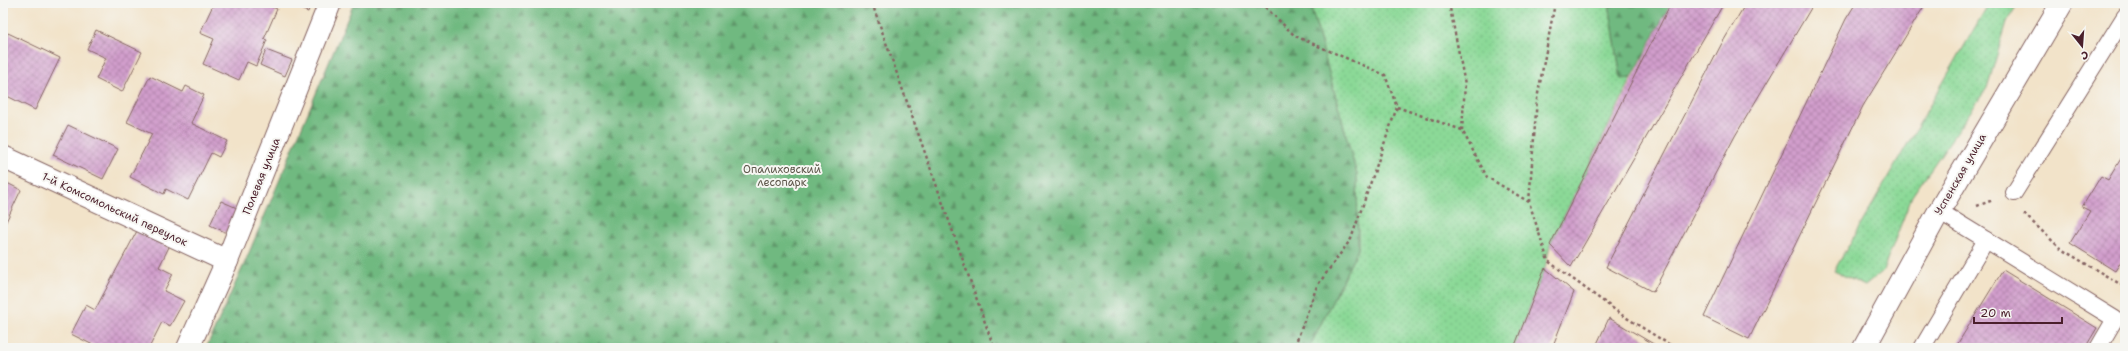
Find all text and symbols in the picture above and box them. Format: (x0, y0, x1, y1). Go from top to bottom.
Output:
north arrow (2062, 26, 2102, 66)
text: С (2079, 47, 2090, 63)
street label: Успенская улица (1931, 131, 1990, 218)
street label: Полевая улица (239, 135, 284, 217)
park label: Опалиховский лесопарк (743, 162, 821, 190)
street label: 1-й Комсомольский переулок (40, 169, 190, 250)
scale bar (1974, 299, 2062, 325)
text: 20 m (1980, 305, 2011, 321)

